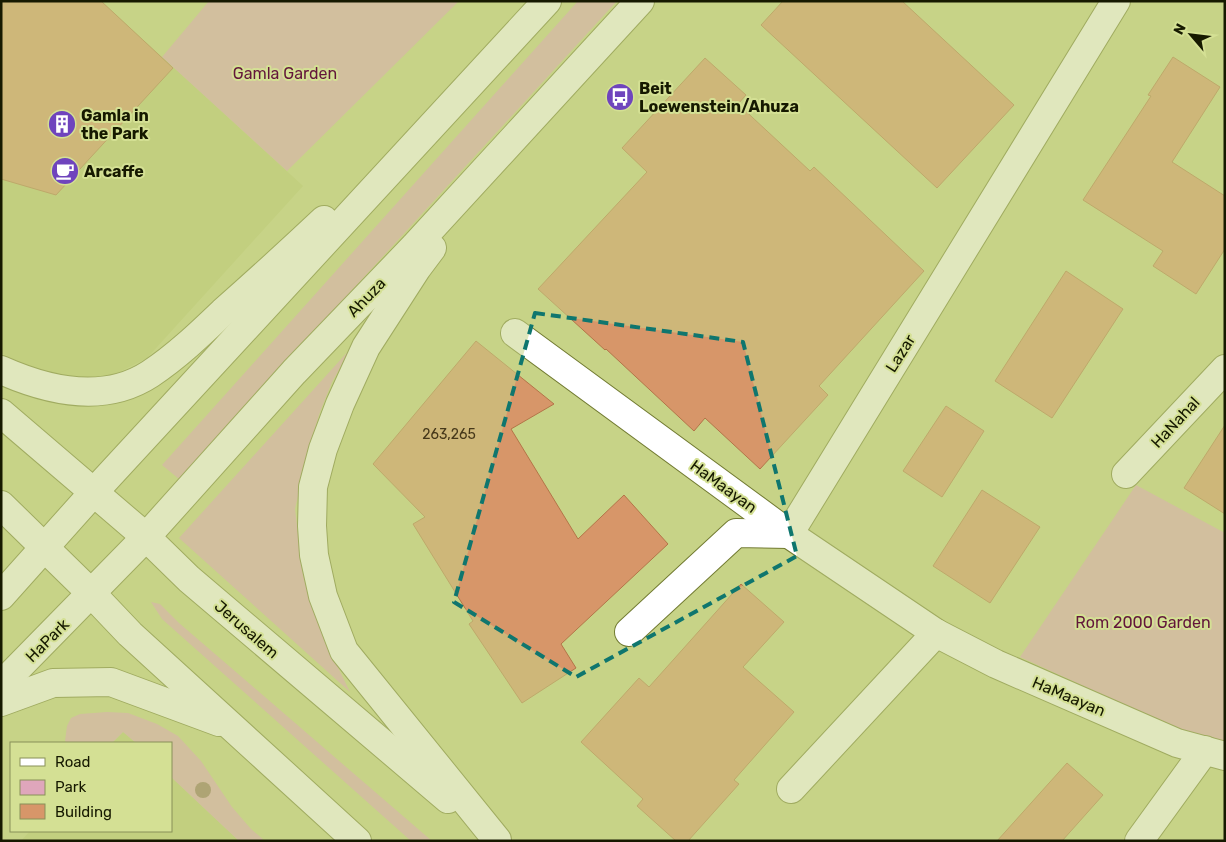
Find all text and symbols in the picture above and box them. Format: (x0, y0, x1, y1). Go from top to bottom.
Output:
north arrow (1166, 10, 1216, 60)
text: N (1170, 21, 1190, 38)
park label: Gamla Garden (233, 64, 337, 83)
place label: Beit Loewenstein/Ahuza (639, 79, 799, 116)
bus stop icon: Beit Loewenstein/Ahuza (605, 82, 635, 112)
place label: Gamla in the Park (81, 106, 149, 143)
building icon: Gamla in the Park (47, 109, 77, 139)
cafe icon: Arcaffe (50, 156, 80, 186)
place label: Arcaffe (84, 162, 144, 181)
street label: Ahuza (343, 274, 390, 321)
street label: Lazar (882, 331, 919, 376)
street label: HaNahal (1147, 393, 1204, 452)
house number: 263,265 (422, 426, 476, 443)
street label: HaMaayan (687, 456, 761, 517)
street label: Jerusalem (211, 596, 283, 662)
park label: Rom 2000 Garden (1075, 613, 1211, 632)
street label: HaPark (22, 614, 74, 666)
street label: HaMaayan (1029, 673, 1108, 720)
legend (10, 742, 172, 832)
text: Road (55, 753, 91, 771)
text: Park (55, 778, 86, 796)
text: Building (55, 803, 112, 821)

